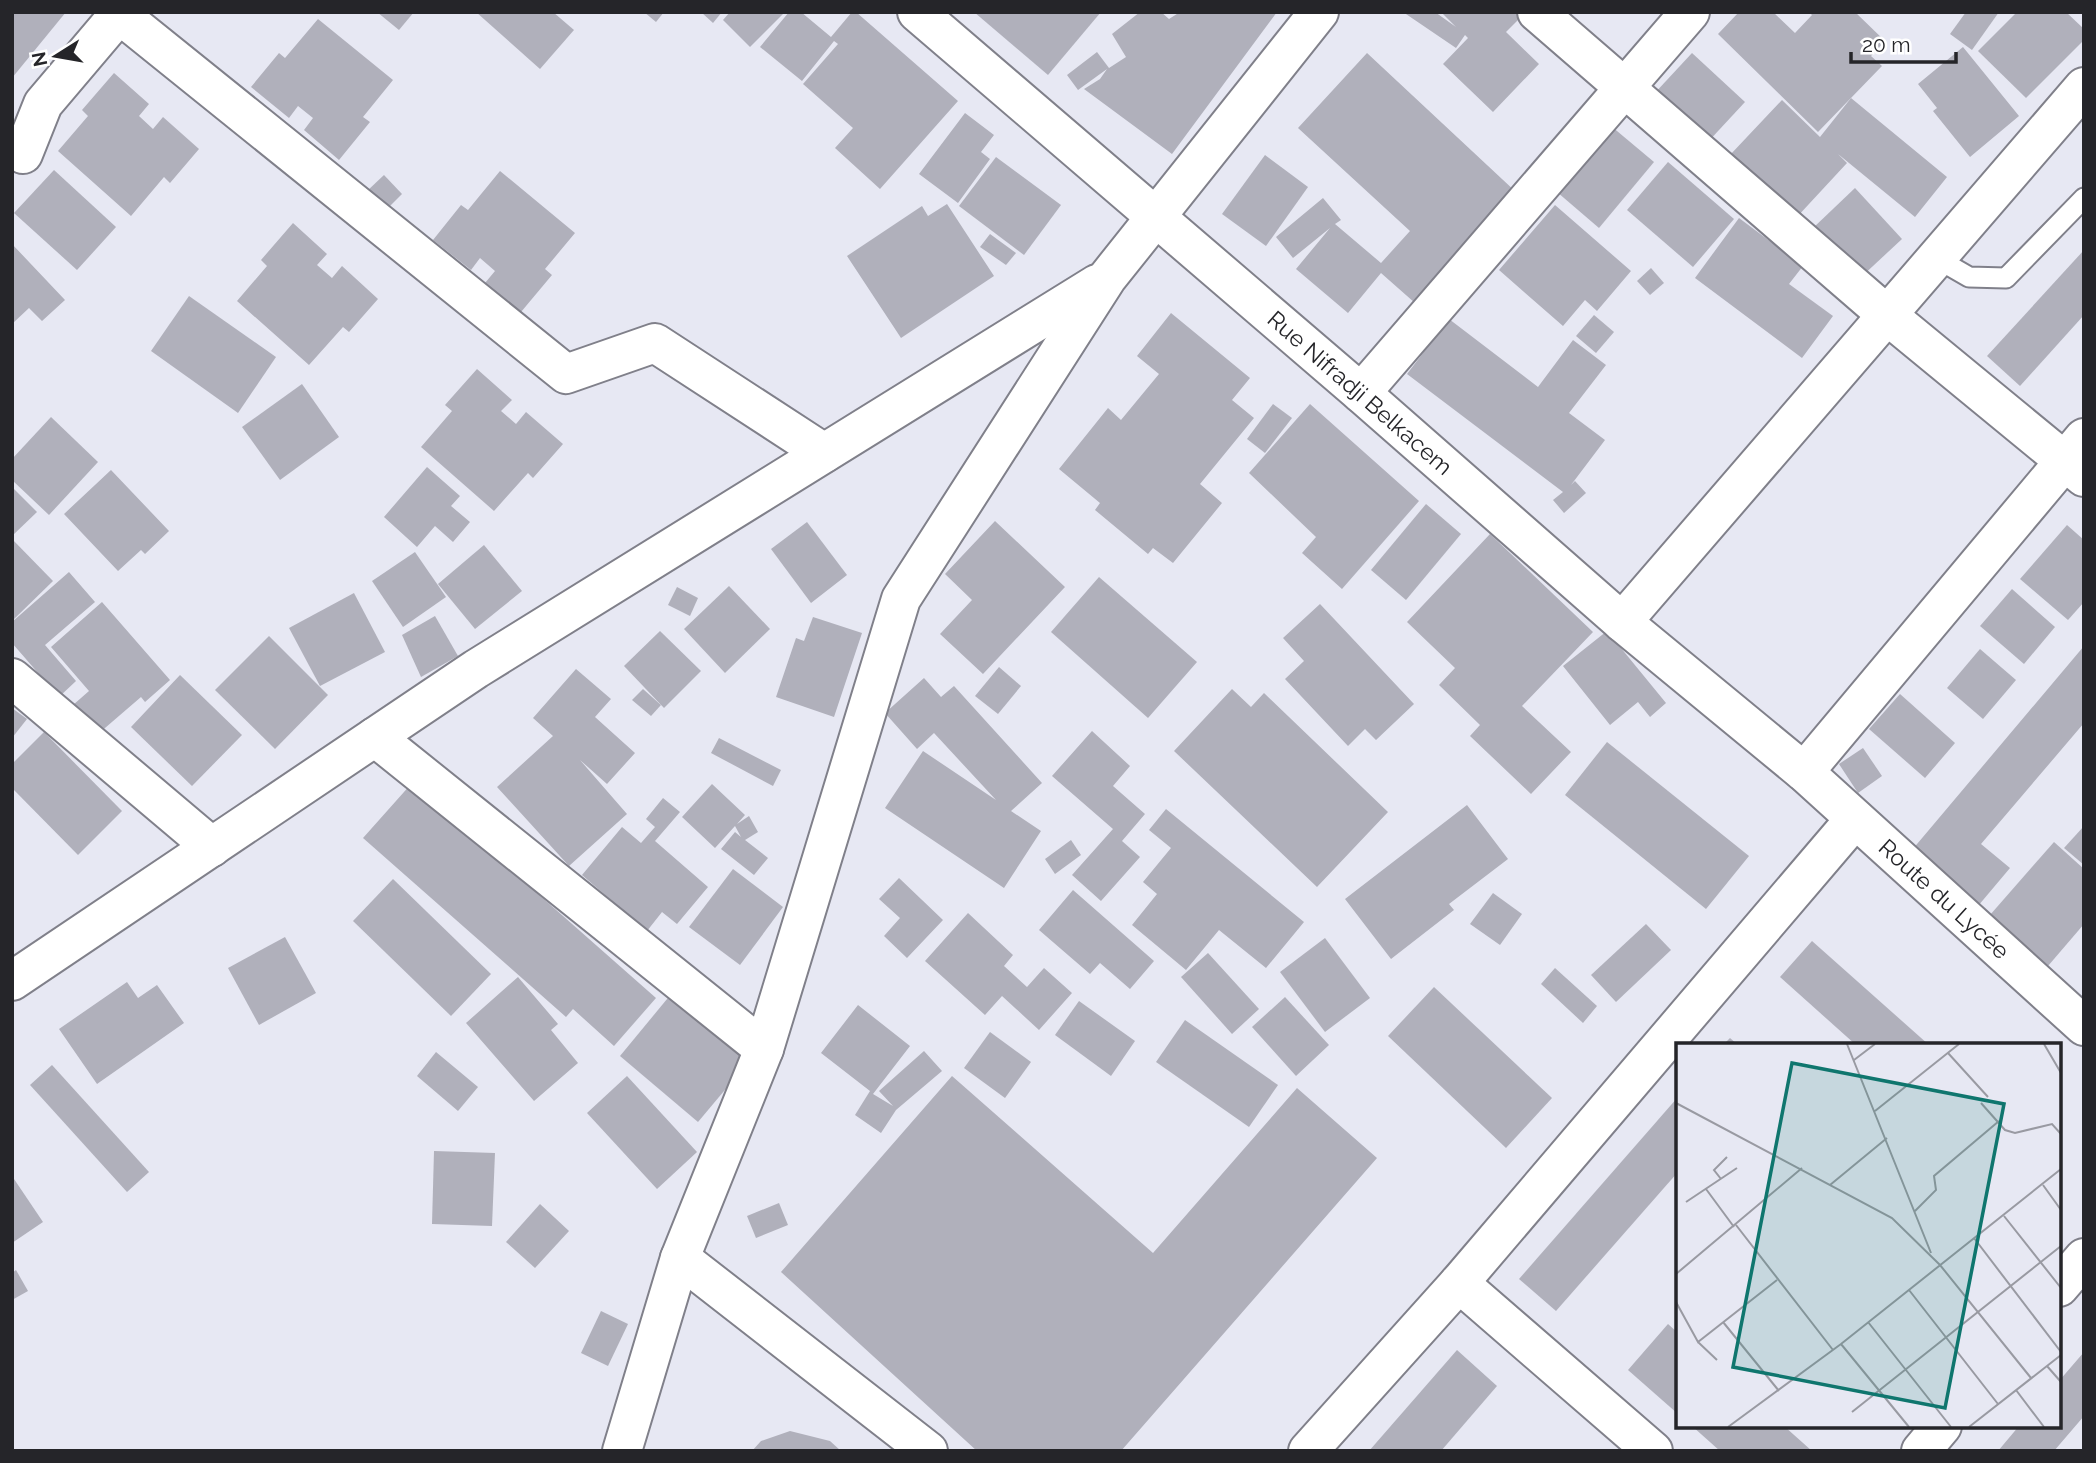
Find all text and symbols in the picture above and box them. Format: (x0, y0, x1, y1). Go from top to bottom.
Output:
north arrow (21, 21, 91, 91)
scale bar (1851, 21, 1956, 65)
text: 20 m (1862, 32, 1910, 57)
text: N (27, 50, 51, 68)
street label: Rue Nifradji Belkacem (1262, 305, 1458, 480)
street label: Route du Lycée (1874, 833, 2015, 964)
inset map (1676, 1043, 2061, 1428)

